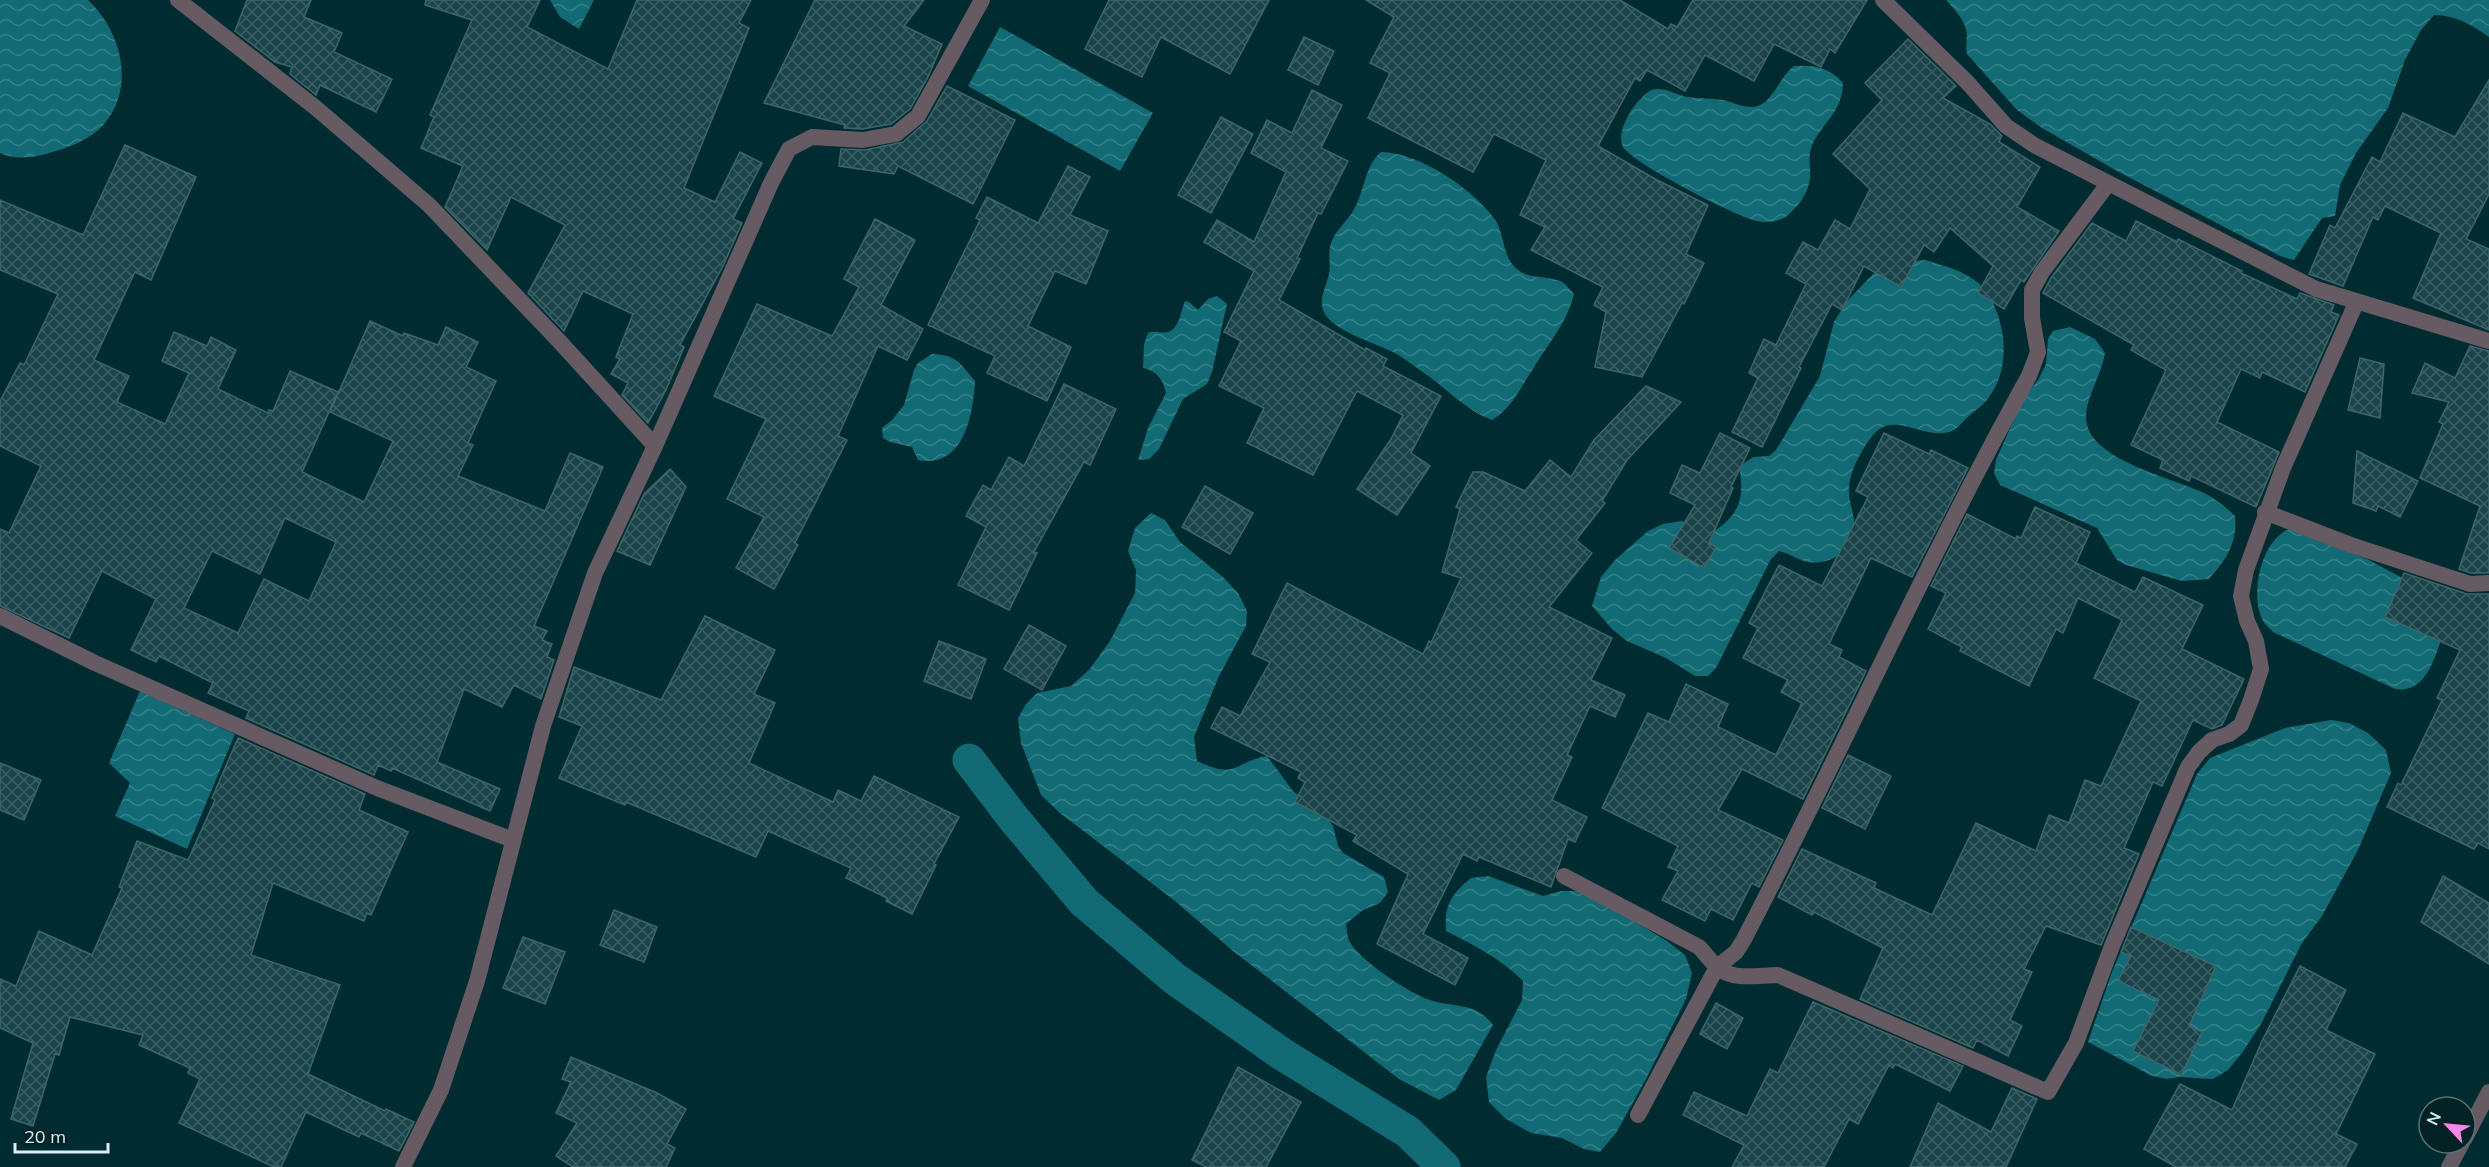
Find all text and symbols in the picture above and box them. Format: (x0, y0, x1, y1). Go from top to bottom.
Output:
north arrow (2417, 1095, 2477, 1155)
text: N (2422, 1109, 2445, 1128)
scale bar (15, 1116, 108, 1154)
text: 20 m (24, 1125, 66, 1148)

